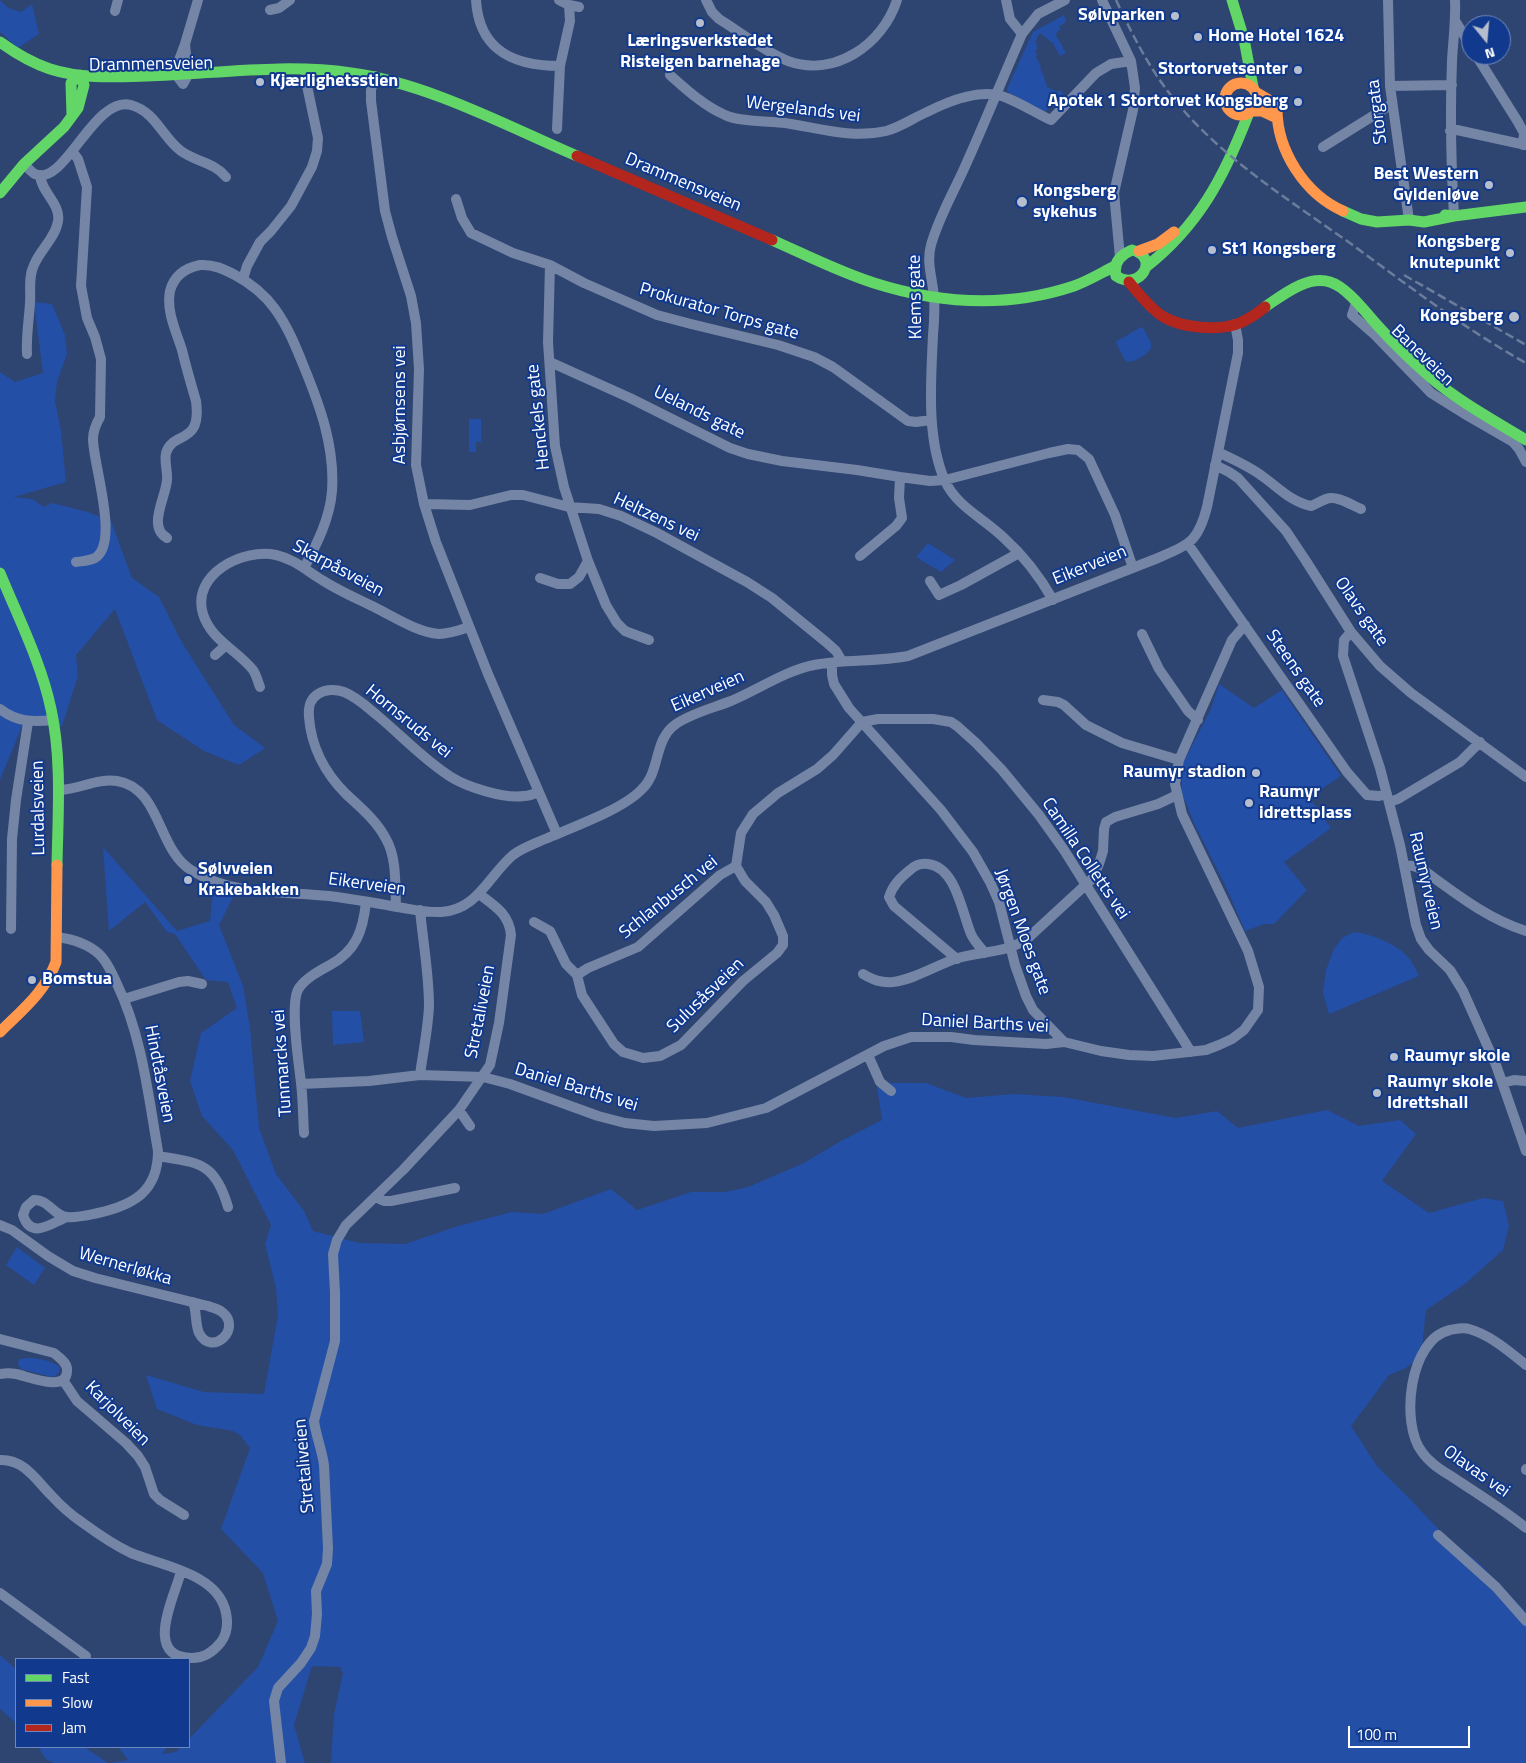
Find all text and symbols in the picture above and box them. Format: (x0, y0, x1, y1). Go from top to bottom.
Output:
place label: Sølvparken (1078, 5, 1165, 27)
marker: Sølvparken (1169, 10, 1181, 22)
north arrow (1461, 15, 1511, 65)
marker: Læringsverkstedet Risteigen barnehage (694, 17, 706, 29)
place label: Home Hotel 1624 (1208, 26, 1344, 48)
place label: Læringsverkstedet Risteigen barnehage (620, 31, 780, 74)
marker: Home Hotel 1624 (1192, 31, 1204, 43)
text: N (1483, 42, 1498, 65)
street label: Drammensveien (89, 53, 213, 77)
place label: Stortorvetsenter (1158, 59, 1288, 81)
marker: Stortorvetsenter (1292, 64, 1304, 76)
place label: Kjærlighetsstien (270, 71, 398, 93)
marker: Kjærlighetsstien (254, 76, 266, 88)
street label: Storgata (1363, 78, 1393, 146)
place label: Apotek 1 Stortorvet Kongsberg (1048, 91, 1288, 113)
street label: Wergelands vei (744, 92, 862, 128)
marker: Apotek 1 Stortorvet Kongsberg (1292, 96, 1304, 108)
street label: Drammensveien (622, 149, 744, 217)
place label: Best Western Gyldenløve (1373, 164, 1479, 206)
marker: Best Western Gyldenløve (1483, 179, 1495, 191)
place label: Kongsberg sykehus (1033, 181, 1116, 223)
marker: Kongsberg sykehus (1015, 195, 1029, 209)
place label: Kongsberg knutepunkt (1410, 232, 1500, 274)
place label: St1 Kongsberg (1222, 239, 1336, 261)
marker: St1 Kongsberg (1206, 244, 1218, 256)
marker: Kongsberg knutepunkt (1504, 247, 1516, 259)
street label: Klems gate (904, 255, 928, 339)
street label: Prokurator Torps gate (637, 279, 801, 345)
place label: Kongsberg (1420, 306, 1503, 328)
marker: Kongsberg (1507, 310, 1521, 324)
street label: Baneveien (1386, 321, 1458, 391)
street label: Asbjørnsens vei (390, 346, 412, 464)
street label: Henckels gate (523, 363, 555, 471)
street label: Uelands gate (650, 382, 748, 444)
street label: Heltzens vei (610, 489, 702, 547)
street label: Skarpåsveien (289, 536, 387, 602)
street label: Eikerveien (1050, 541, 1130, 591)
street label: Olavs gate (1329, 573, 1393, 651)
street label: Steens gate (1260, 626, 1330, 712)
street label: Eikerveien (668, 666, 748, 718)
street label: Hornsruds vei (360, 681, 456, 763)
street label: Lurdalsveien (27, 760, 51, 856)
place label: Raumyr stadion (1123, 762, 1246, 784)
marker: Raumyr stadion (1250, 767, 1262, 779)
place label: Raumyr idrettsplass (1259, 782, 1352, 824)
street label: Camilla Colletts vei (1036, 794, 1134, 924)
marker: Raumyr idrettsplass (1243, 797, 1255, 809)
street label: Raumyrveien (1403, 830, 1447, 932)
street label: Schlanbusch vei (615, 852, 723, 944)
place label: Sølvveien Krakebakken (198, 859, 299, 902)
street label: Jørgen Moes gate (989, 866, 1055, 998)
street label: Eikerveien (327, 869, 407, 901)
marker: Sølvveien Krakebakken (182, 874, 194, 886)
street label: Sulusåsveien (663, 954, 749, 1038)
street label: Stretaliveien (461, 963, 501, 1061)
place label: Bomstua (42, 969, 112, 991)
marker: Bomstua (26, 974, 38, 986)
street label: Tunmarcks vei (268, 1009, 298, 1117)
street label: Daniel Barths vei (921, 1010, 1049, 1038)
street label: Hindtåsveien (139, 1023, 179, 1125)
place label: Raumyr skole (1404, 1046, 1510, 1068)
marker: Raumyr skole (1388, 1051, 1400, 1063)
street label: Daniel Barths vei (512, 1059, 640, 1117)
place label: Raumyr skole Idrettshall (1387, 1072, 1493, 1114)
marker: Raumyr skole Idrettshall (1371, 1087, 1383, 1099)
street label: Wernerløkka (76, 1243, 174, 1291)
street label: Karjolveien (80, 1377, 154, 1451)
street label: Stretaliveien (290, 1418, 320, 1514)
street label: Olavas vei (1439, 1441, 1513, 1503)
legend (15, 1658, 190, 1748)
text: Fast (62, 1666, 89, 1689)
text: Slow (62, 1691, 93, 1714)
text: Jam (62, 1716, 86, 1739)
scale bar (1351, 1716, 1474, 1748)
text: 100 m (1356, 1723, 1397, 1746)

